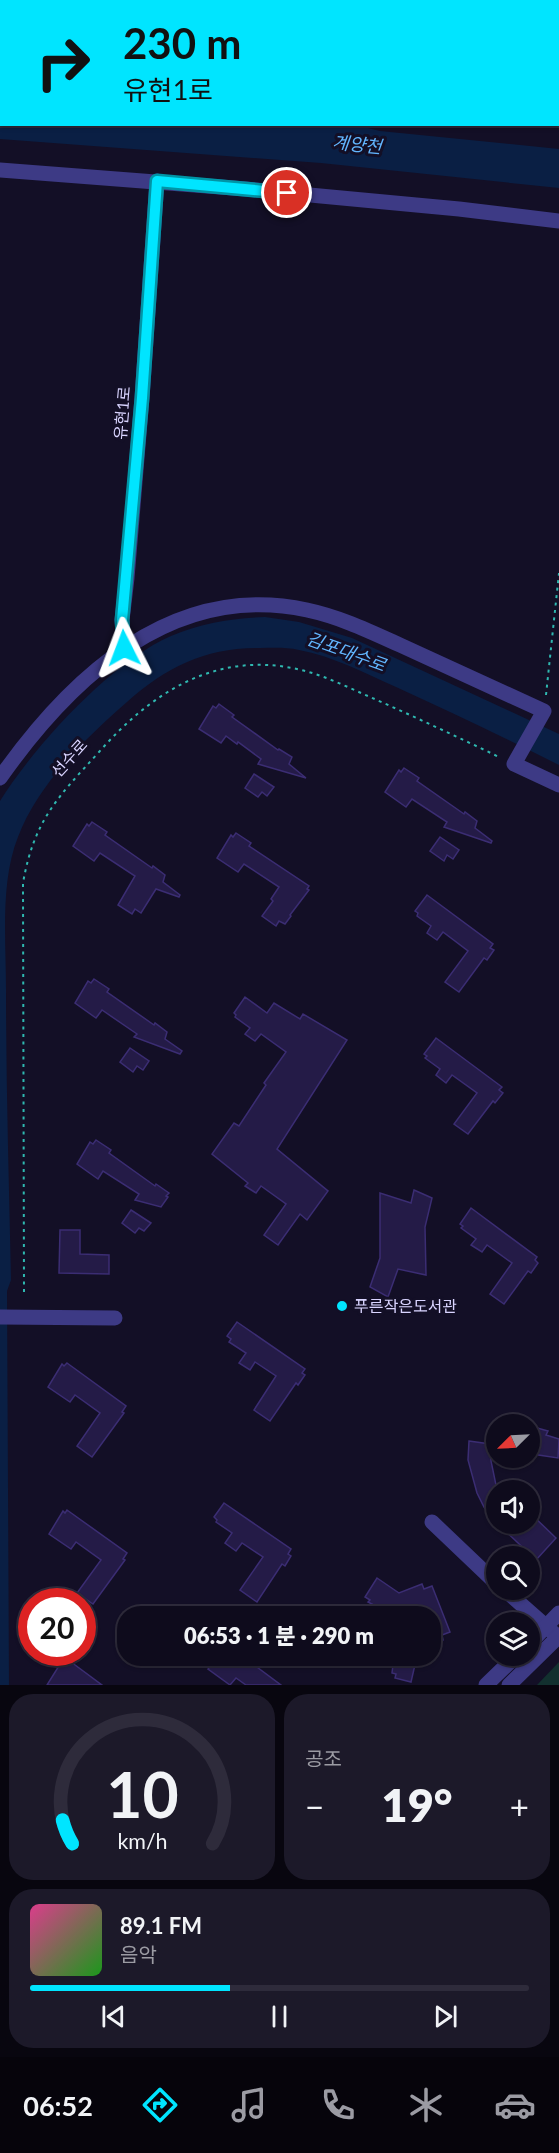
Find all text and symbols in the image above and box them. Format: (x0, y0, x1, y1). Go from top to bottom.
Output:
text: 230 m (123, 18, 241, 68)
icon: right (24, 24, 102, 102)
text: 유현1로 (123, 73, 213, 106)
water label: 계양천 (331, 130, 385, 158)
pin (261, 167, 312, 218)
icon: arrive (270, 176, 303, 209)
street label: 유현1로 (110, 385, 133, 440)
position arrow (92, 616, 156, 680)
water label: 김포대수로 (304, 627, 390, 676)
street label: 선수로 (47, 735, 91, 780)
place label: 푸른작은도서관 (354, 1296, 457, 1315)
marker: 푸른작은도서관 (335, 1299, 349, 1313)
north arrow (486, 1414, 540, 1468)
map controls (486, 1414, 540, 1666)
button: sound (486, 1480, 540, 1534)
button: search (486, 1546, 540, 1600)
speed limit sign: 20 (18, 1588, 96, 1666)
button: layers (486, 1612, 540, 1666)
text: 06:53 · 1 분 · 290 m (184, 1622, 374, 1649)
text: 공조 (305, 1746, 342, 1770)
text: 10 (106, 1756, 178, 1831)
text: 19° (382, 1778, 452, 1832)
text: − (305, 1786, 324, 1826)
text: + (510, 1786, 529, 1826)
text: km/h (117, 1828, 167, 1854)
text: 89.1 FM (120, 1912, 202, 1939)
text: 음악 (120, 1942, 157, 1966)
icon: previous (97, 2000, 130, 2033)
icon: pause (263, 2000, 296, 2033)
icon: next (429, 2000, 462, 2033)
icon: directions (139, 2084, 181, 2126)
icon: music (228, 2084, 270, 2126)
icon: phone (317, 2084, 359, 2126)
icon: climate (405, 2084, 447, 2126)
icon: car (494, 2084, 536, 2126)
text: 06:52 (23, 2089, 93, 2122)

